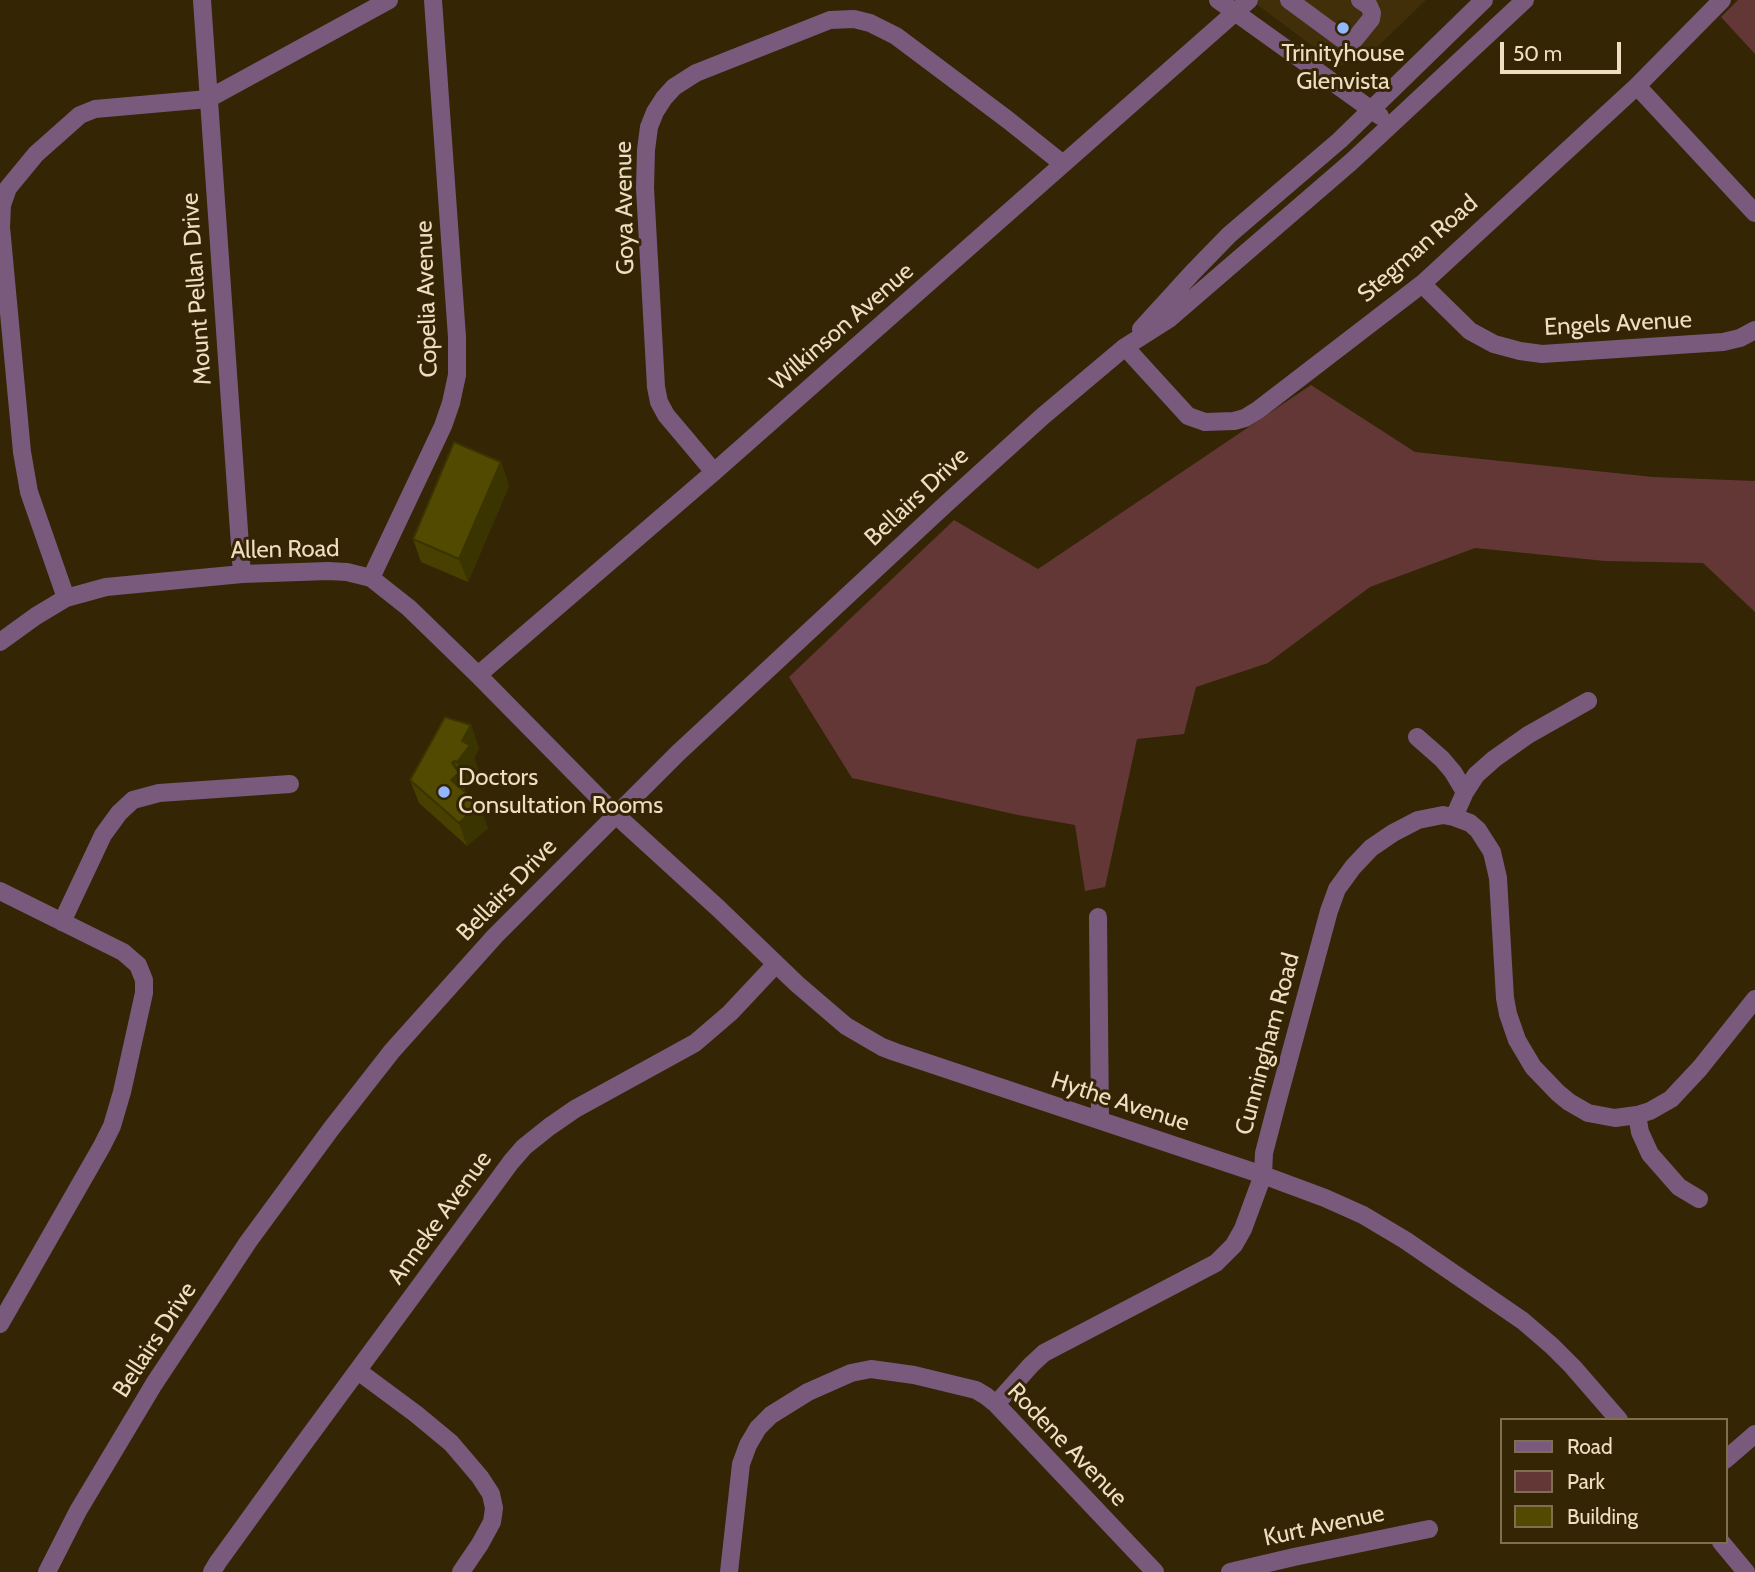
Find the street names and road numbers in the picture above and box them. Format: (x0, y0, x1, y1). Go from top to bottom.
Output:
street label: Goya Avenue (609, 141, 641, 275)
street label: Stegman Road (1352, 189, 1484, 309)
street label: Mount Pellan Drive (176, 192, 218, 386)
street label: Copelia Avenue (410, 220, 444, 378)
street label: Wilkinson Avenue (764, 257, 920, 397)
street label: Engels Avenue (1543, 306, 1693, 342)
street label: Bellairs Drive (859, 442, 975, 552)
street label: Allen Road (230, 535, 340, 565)
street label: Bellairs Drive (451, 833, 563, 947)
street label: Cunningham Road (1230, 950, 1306, 1138)
street label: Hythe Avenue (1047, 1066, 1193, 1138)
street label: Anneke Avenue (382, 1146, 498, 1290)
street label: Bellairs Drive (107, 1277, 203, 1403)
street label: Rodene Avenue (1001, 1377, 1133, 1513)
street label: Kurt Avenue (1261, 1499, 1387, 1553)

